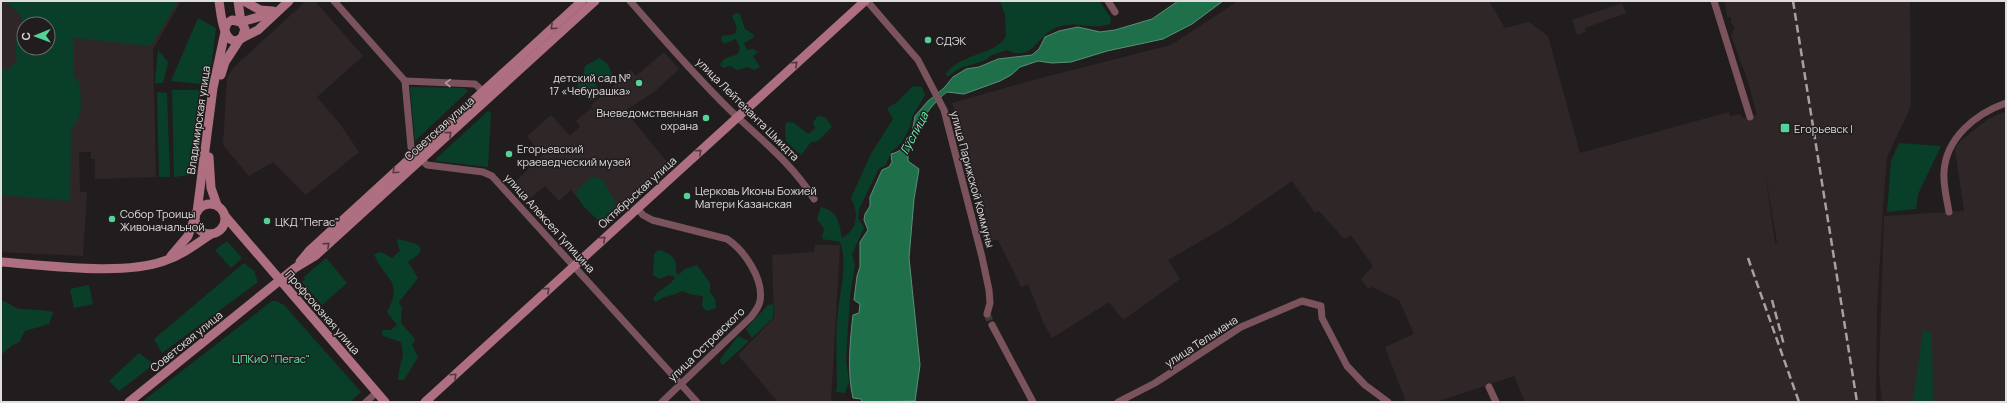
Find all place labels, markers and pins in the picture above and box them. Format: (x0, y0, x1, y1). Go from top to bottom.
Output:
place label: СДЭК (936, 33, 966, 48)
marker: СДЭК (923, 35, 933, 45)
place label: детский сад № 17 «Чебурашка» (549, 70, 631, 98)
marker: детский сад № 17 «Чебурашка» (634, 78, 644, 88)
place label: Вневедомственная охрана (596, 105, 698, 133)
marker: Вневедомственная охрана (701, 113, 711, 123)
place label: Егорьевск I (1794, 121, 1853, 136)
marker: Егорьевск I (1779, 122, 1791, 134)
place label: Егорьевский краеведческий музей (517, 141, 631, 169)
marker: Егорьевский краеведческий музей (504, 149, 514, 159)
place label: Церковь Иконы Божией Матери Казанская (695, 183, 817, 211)
marker: Церковь Иконы Божией Матери Казанская (682, 191, 692, 201)
place label: Собор Троицы Живоначальной (120, 206, 204, 234)
marker: Собор Троицы Живоначальной (107, 214, 117, 224)
place label: ЦКД "Пегас" (275, 214, 339, 229)
marker: ЦКД "Пегас" (262, 216, 272, 226)

